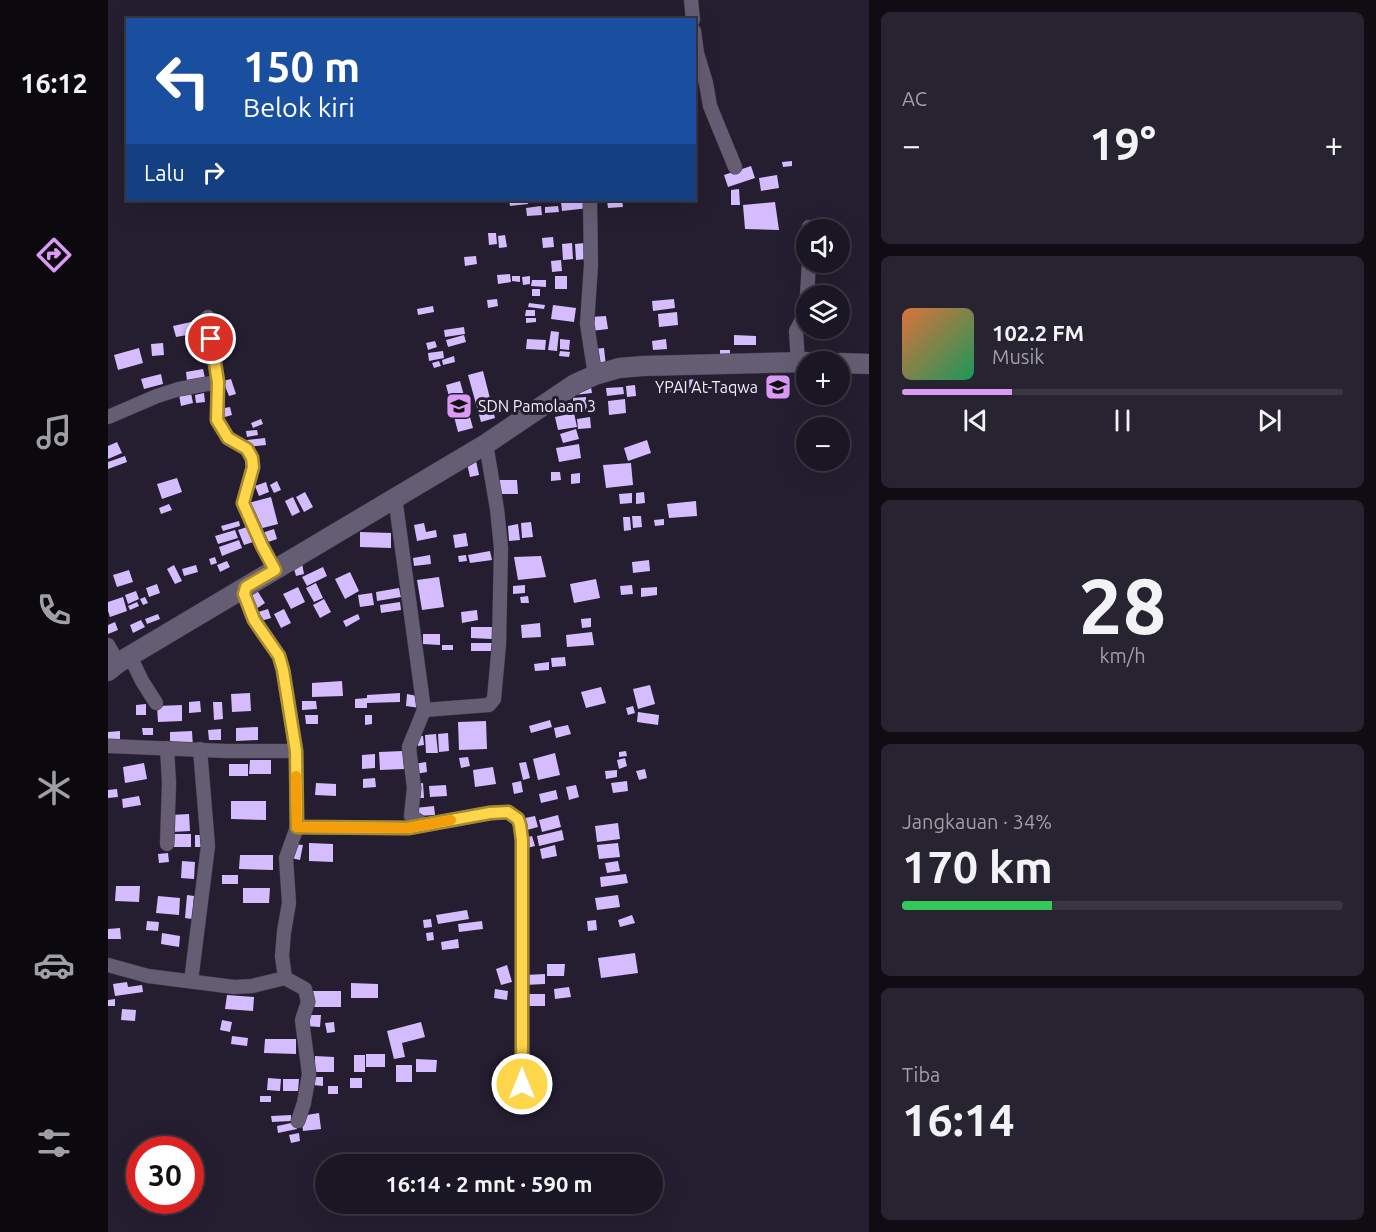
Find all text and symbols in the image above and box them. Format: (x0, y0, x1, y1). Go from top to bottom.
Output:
icon: left (144, 42, 222, 120)
text: 150 m (243, 43, 360, 90)
text: 16:12 (20, 68, 88, 98)
text: AC (902, 87, 927, 110)
text: Belok kiri (243, 92, 355, 122)
text: 19° (1089, 118, 1156, 169)
text: − (902, 126, 921, 163)
text: + (1324, 126, 1343, 163)
icon: right (197, 156, 230, 189)
text: Lalu (144, 160, 185, 185)
map controls (796, 219, 850, 471)
button: sound (796, 219, 850, 273)
icon: directions (33, 234, 75, 276)
button: layers (796, 285, 850, 339)
pin (185, 313, 236, 364)
text: 102.2 FM (992, 320, 1084, 345)
icon: arrive (194, 322, 227, 355)
text: Musik (992, 345, 1044, 368)
button: + (796, 351, 850, 405)
school or university icon: YPAI At-Taqwa (763, 372, 793, 402)
place label: YPAI At-Taqwa (655, 378, 758, 396)
school or university icon: SDN Pamolaan 3 (444, 391, 474, 421)
place label: SDN Pamolaan 3 (478, 397, 596, 415)
icon: previous (959, 404, 992, 437)
icon: pause (1106, 404, 1139, 437)
icon: next (1253, 404, 1286, 437)
icon: music (33, 411, 75, 453)
button: − (796, 417, 850, 471)
text: 28 (1079, 561, 1166, 649)
icon: phone (33, 589, 75, 631)
text: km/h (1099, 644, 1146, 667)
icon: climate (33, 767, 75, 809)
text: Jangkauan · 34% (902, 810, 1052, 833)
text: 170 km (902, 841, 1053, 892)
icon: car (33, 944, 75, 986)
position arrow (490, 1052, 554, 1116)
text: Tiba (902, 1063, 940, 1086)
text: 16:14 (902, 1094, 1015, 1145)
icon: filters (33, 1122, 75, 1164)
speed limit sign: 30 (126, 1136, 204, 1214)
text: 16:14 · 2 mnt · 590 m (385, 1171, 593, 1196)

